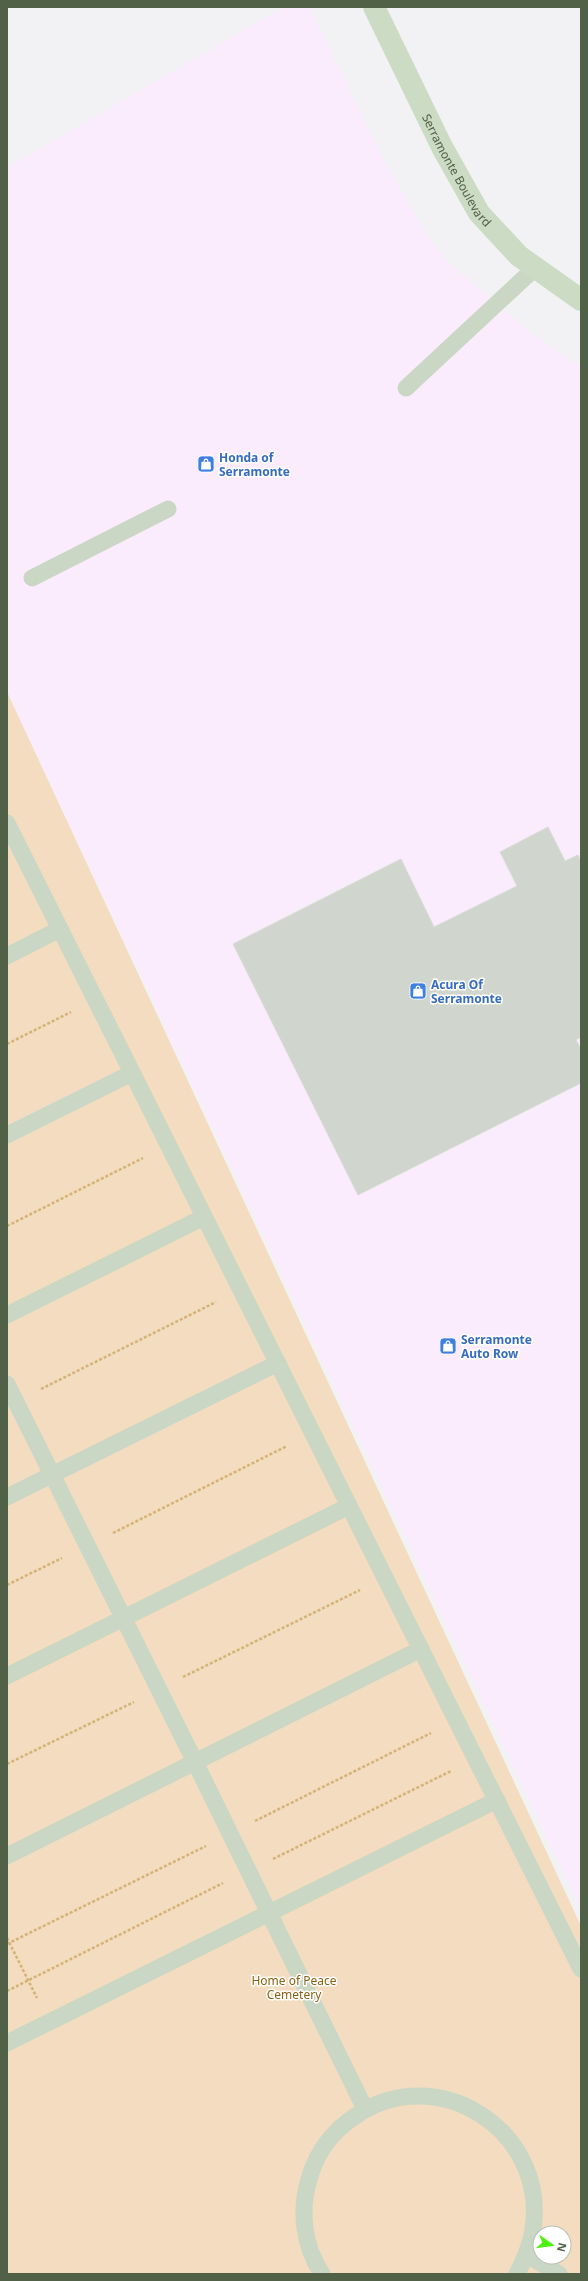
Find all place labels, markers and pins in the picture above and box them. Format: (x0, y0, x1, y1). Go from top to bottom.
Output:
place label: Honda of Serramonte (219, 449, 290, 480)
shop icon: Honda of Serramonte (196, 454, 216, 474)
place label: Acura Of Serramonte (431, 976, 502, 1007)
shop icon: Acura Of Serramonte (408, 981, 428, 1001)
place label: Serramonte Auto Row (461, 1331, 532, 1362)
shop icon: Serramonte Auto Row (438, 1336, 458, 1356)

